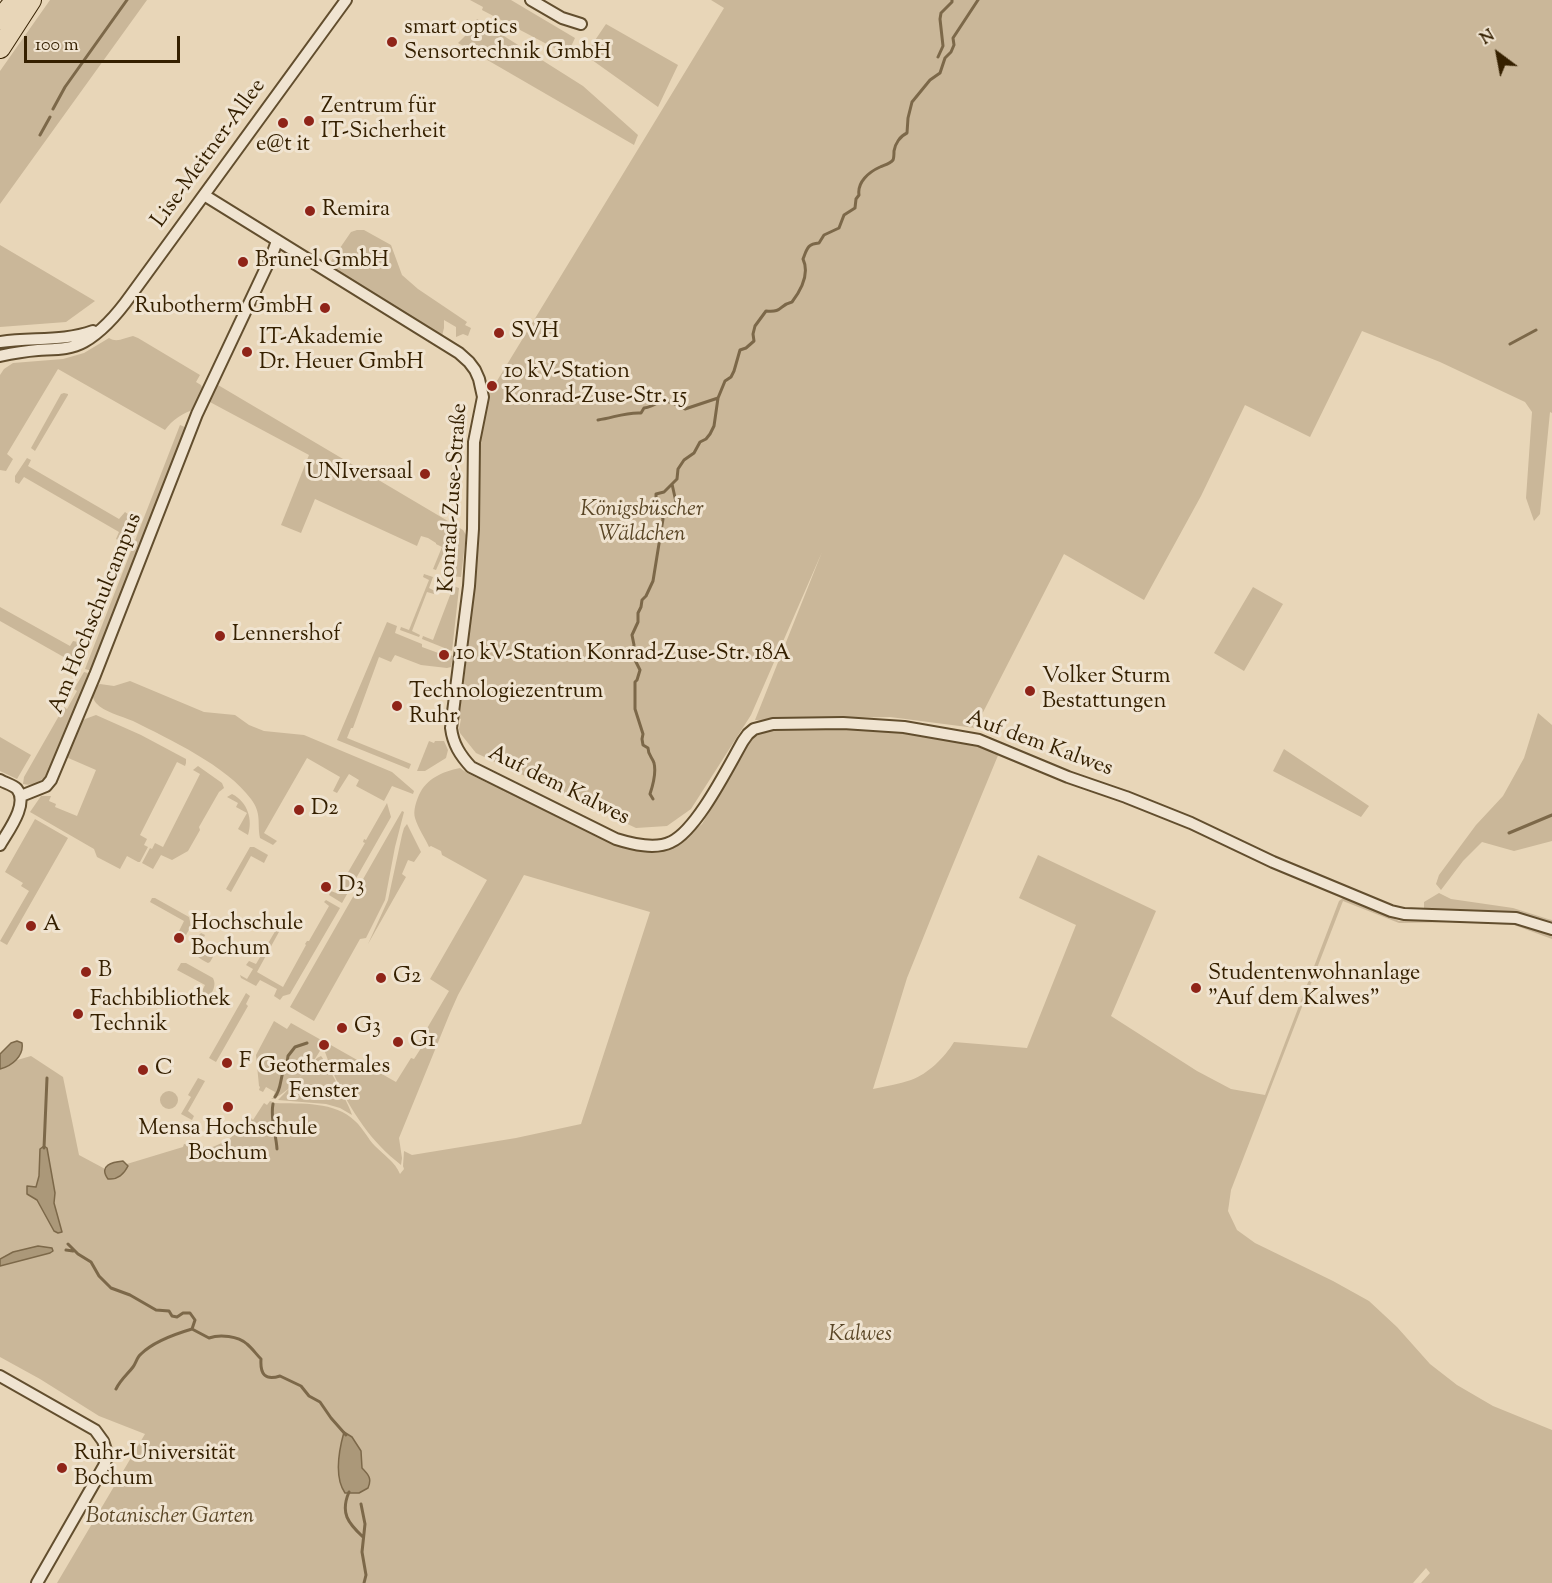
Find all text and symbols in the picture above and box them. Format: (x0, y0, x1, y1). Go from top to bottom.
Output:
place label: smart optics Sensortechnik GmbH (404, 16, 611, 68)
scale bar (27, 24, 183, 62)
north arrow (1468, 24, 1528, 84)
text: N (1477, 25, 1500, 51)
text: 100 m (35, 33, 79, 59)
marker: smart optics Sensortechnik GmbH (385, 35, 399, 49)
street label: Lise-Meitner-Allee (147, 74, 273, 234)
place label: Zentrum für IT-Sicherheit (321, 95, 446, 146)
marker: Zentrum für IT-Sicherheit (302, 114, 316, 128)
marker: e@t it (276, 116, 290, 130)
place label: e@t it (256, 133, 310, 159)
place label: Remira (322, 198, 390, 224)
marker: Remira (303, 204, 317, 218)
place label: Brunel GmbH (255, 249, 389, 275)
marker: Brunel GmbH (236, 255, 250, 269)
place label: Rubotherm GmbH (134, 295, 313, 321)
marker: Rubotherm GmbH (318, 301, 332, 315)
place label: SVH (511, 320, 559, 346)
place label: IT-Akademie Dr. Heuer GmbH (259, 326, 424, 378)
marker: SVH (492, 326, 506, 340)
marker: IT-Akademie Dr. Heuer GmbH (240, 345, 254, 359)
place label: 10 kV-Station Konrad-Zuse-Str. 15 (504, 360, 687, 412)
marker: 10 kV-Station Konrad-Zuse-Str. 15 (485, 379, 499, 393)
street label: Konrad-Zuse-Straße (435, 402, 475, 594)
place label: UNIversaal (306, 461, 413, 487)
marker: UNIversaal (418, 467, 432, 481)
park label: Königsbüscher Wäldchen (580, 498, 704, 550)
street label: Am Hochschulcampus (45, 510, 149, 718)
place label: Lennershof (232, 623, 341, 649)
marker: Lennershof (213, 629, 227, 643)
place label: 10 kV-Station Konrad-Zuse-Str. 18A (456, 642, 791, 668)
marker: 10 kV-Station Konrad-Zuse-Str. 18A (437, 648, 451, 662)
place label: Volker Sturm Bestattungen (1042, 665, 1170, 716)
place label: Technologiezentrum Ruhr (409, 680, 603, 732)
marker: Volker Sturm Bestattungen (1023, 684, 1037, 698)
marker: Technologiezentrum Ruhr (390, 699, 404, 713)
street label: Auf dem Kalwes (962, 706, 1116, 784)
street label: Auf dem Kalwes (483, 741, 633, 833)
place label: D2 (311, 797, 338, 823)
marker: D2 (292, 803, 306, 817)
place label: D3 (338, 874, 364, 900)
marker: D3 (319, 880, 333, 894)
place label: Hochschule Bochum (191, 912, 303, 963)
place label: A (43, 913, 61, 939)
marker: A (24, 919, 38, 933)
marker: Hochschule Bochum (172, 931, 186, 945)
place label: B (98, 959, 112, 985)
place label: Studentenwohnanlage "Auf dem Kalwes" (1208, 962, 1420, 1014)
marker: B (79, 965, 93, 979)
place label: G2 (393, 965, 421, 991)
marker: G2 (374, 971, 388, 985)
marker: Studentenwohnanlage "Auf dem Kalwes" (1189, 981, 1203, 995)
place label: Fachbibliothek Technik (90, 988, 231, 1040)
marker: Fachbibliothek Technik (71, 1007, 85, 1021)
place label: G3 (354, 1015, 381, 1041)
marker: G3 (335, 1021, 349, 1035)
place label: G1 (410, 1029, 435, 1055)
marker: G1 (391, 1035, 405, 1049)
marker: Geothermales Fenster (317, 1038, 331, 1052)
place label: F (239, 1050, 251, 1076)
place label: Geothermales Fenster (258, 1055, 390, 1106)
marker: F (220, 1056, 234, 1070)
place label: C (155, 1057, 173, 1083)
marker: C (136, 1063, 150, 1077)
marker: Mensa Hochschule Bochum (221, 1100, 235, 1114)
place label: Mensa Hochschule Bochum (139, 1117, 317, 1168)
park label: Kalwes (828, 1323, 892, 1349)
place label: Ruhr-Universität Bochum (74, 1442, 236, 1494)
marker: Ruhr-Universität Bochum (55, 1461, 69, 1475)
park label: Botanischer Garten (86, 1505, 254, 1531)

